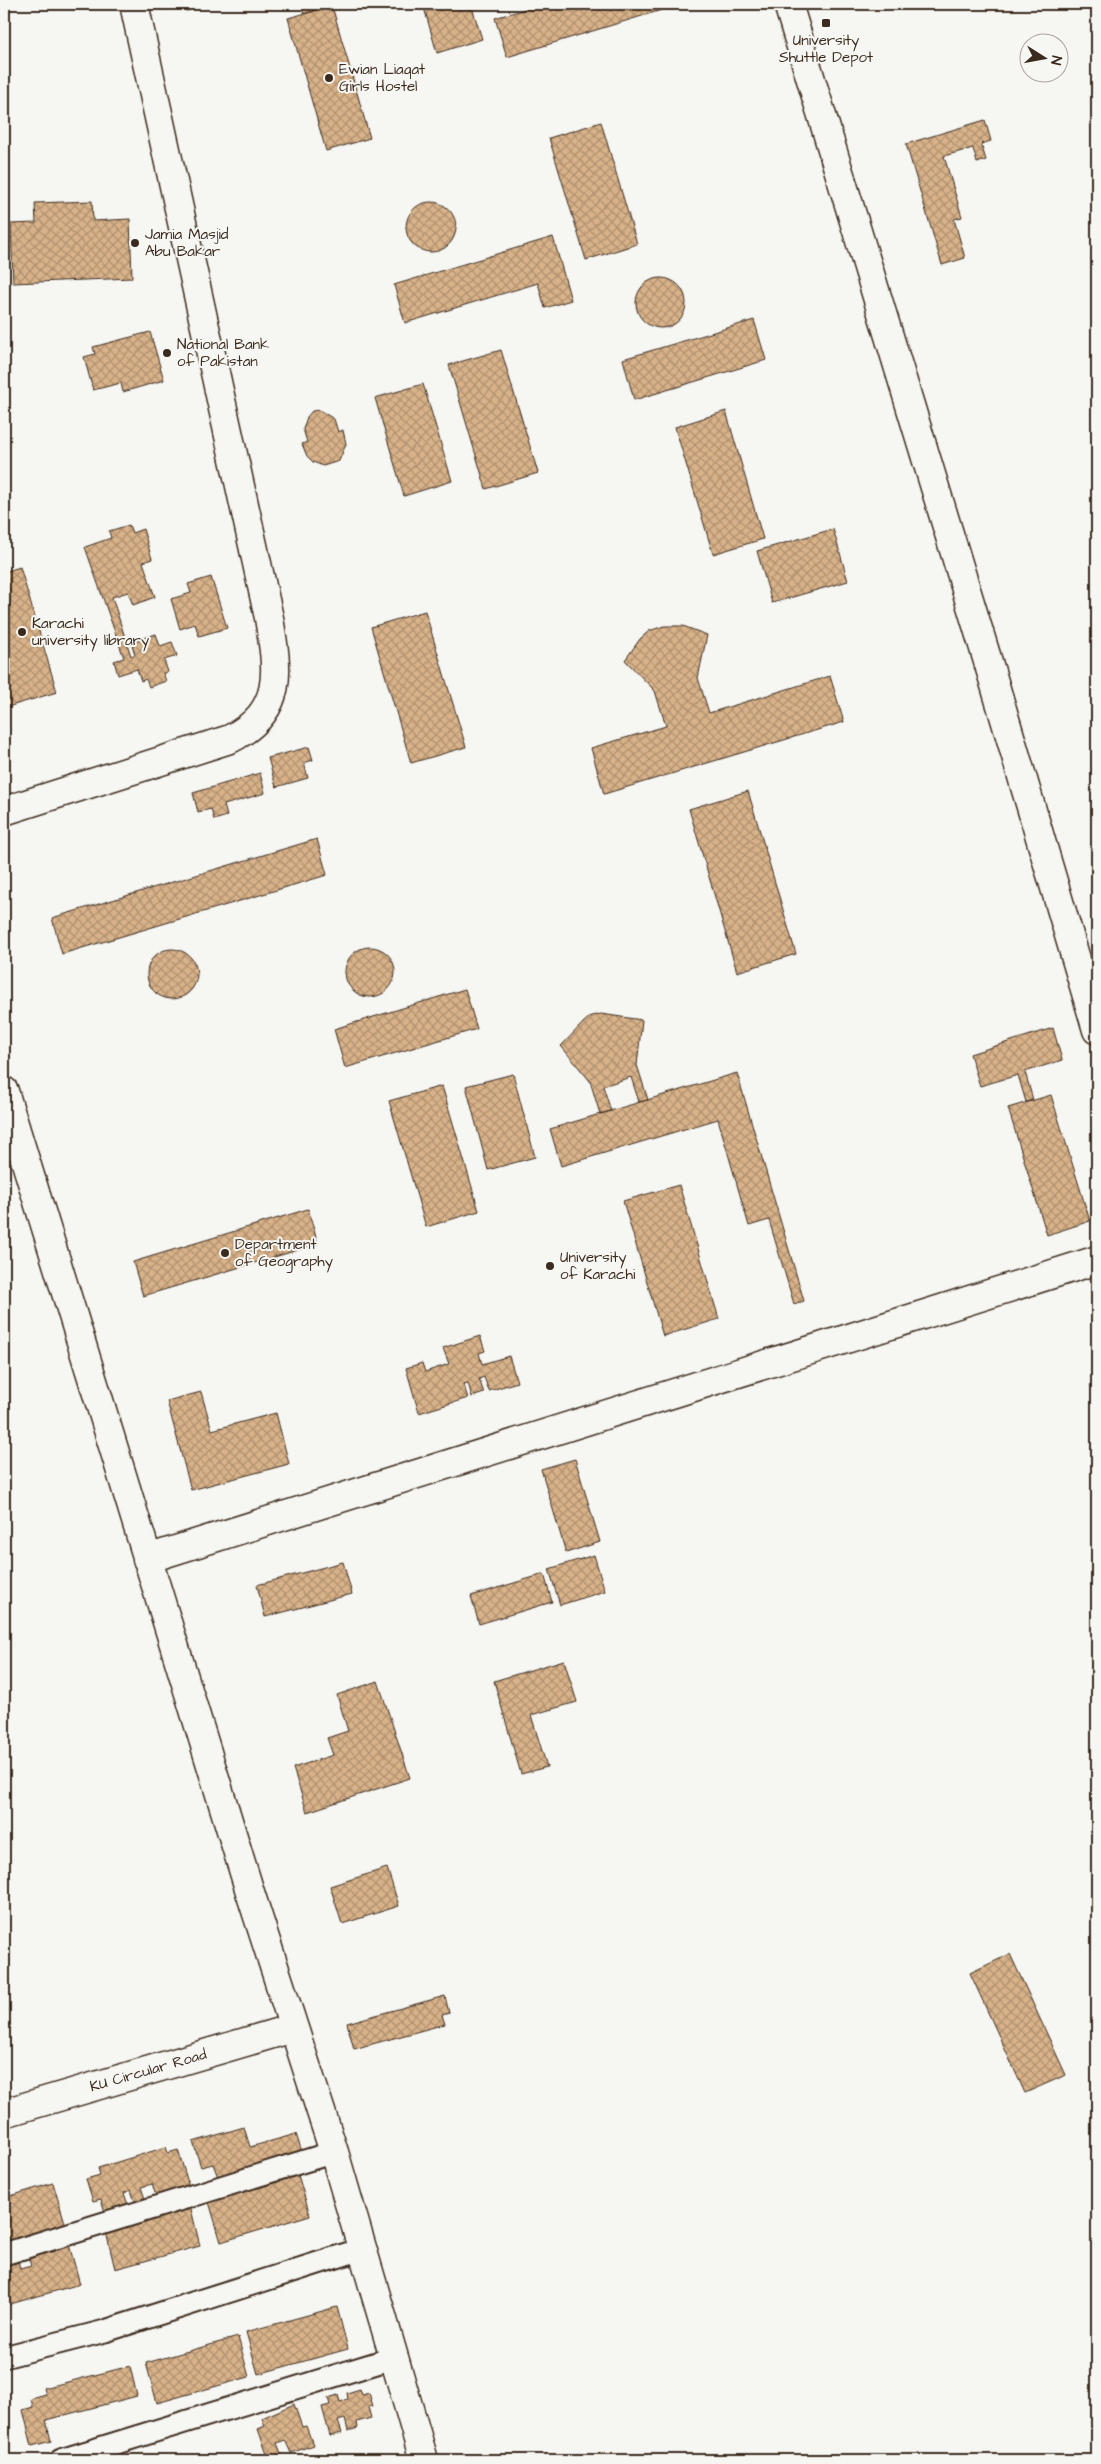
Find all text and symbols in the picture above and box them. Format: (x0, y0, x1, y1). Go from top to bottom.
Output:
marker: University Shuttle Depot (820, 17, 832, 29)
place label: University Shuttle Depot (779, 30, 873, 68)
north arrow (1018, 32, 1068, 82)
text: N (1045, 54, 1066, 67)
place label: Ewian Liaqat Girls Hostel (339, 59, 425, 97)
marker: Ewian Liaqat Girls Hostel (323, 72, 335, 84)
place label: Jamia Masjid Abu Bakar (145, 224, 229, 262)
marker: Jamia Masjid Abu Bakar (129, 237, 141, 249)
place label: National Bank of Pakistan (177, 334, 269, 372)
marker: National Bank of Pakistan (161, 347, 173, 359)
place label: Karachi university library (32, 613, 149, 652)
marker: Karachi university library (16, 626, 28, 638)
place label: Department of Geography (235, 1234, 333, 1273)
marker: Department of Geography (219, 1247, 231, 1259)
place label: University of Karachi (560, 1247, 636, 1285)
marker: University of Karachi (544, 1260, 556, 1272)
street label: KU Circular Road (87, 2044, 209, 2097)

